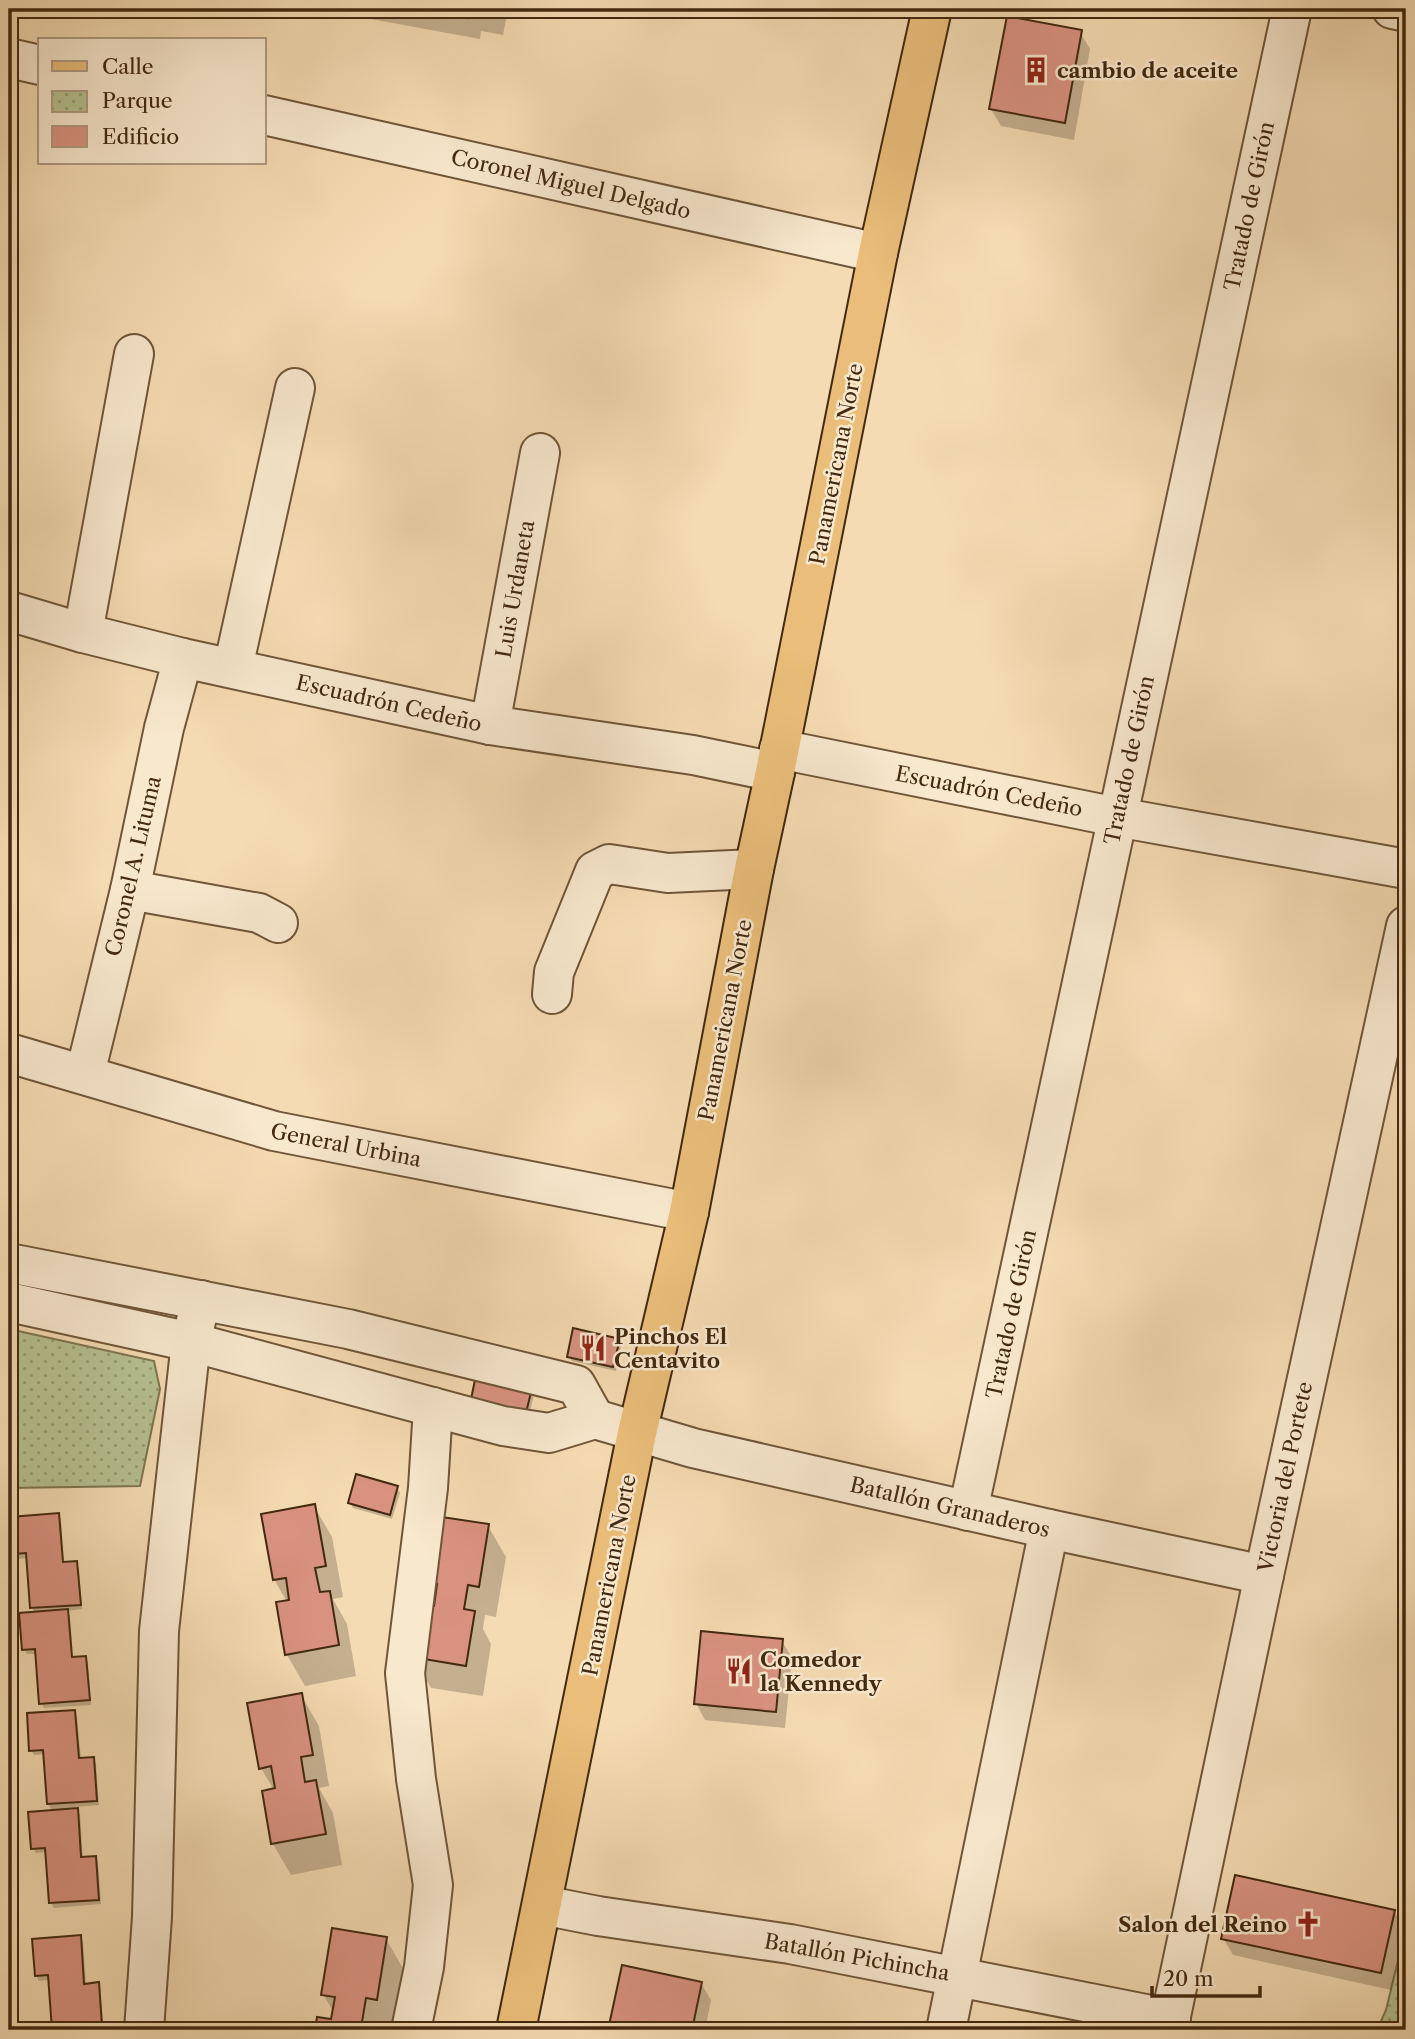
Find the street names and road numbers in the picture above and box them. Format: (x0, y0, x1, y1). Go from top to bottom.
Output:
street label: Tratado de Girón (1219, 119, 1279, 293)
street label: Coronel Miguel Delgado (449, 144, 693, 224)
street label: Panamericana Norte (804, 361, 868, 567)
street label: Luis Urdaneta (491, 517, 540, 660)
street label: Escuadrón Cedeño (294, 669, 484, 737)
street label: Tratado de Girón (1099, 673, 1159, 847)
street label: Escuadrón Cedeño (893, 761, 1085, 821)
street label: Coronel A. Lituma (100, 773, 166, 959)
street label: Panamericana Norte (693, 917, 757, 1123)
street label: General Urbina (268, 1118, 424, 1172)
street label: Tratado de Girón (981, 1227, 1041, 1401)
street label: Victoria del Portete (1252, 1379, 1317, 1576)
street label: Panamericana Norte (577, 1472, 641, 1678)
street label: Batallón Granaderos (848, 1472, 1052, 1542)
street label: Batallón Pichincha (762, 1928, 952, 1986)

